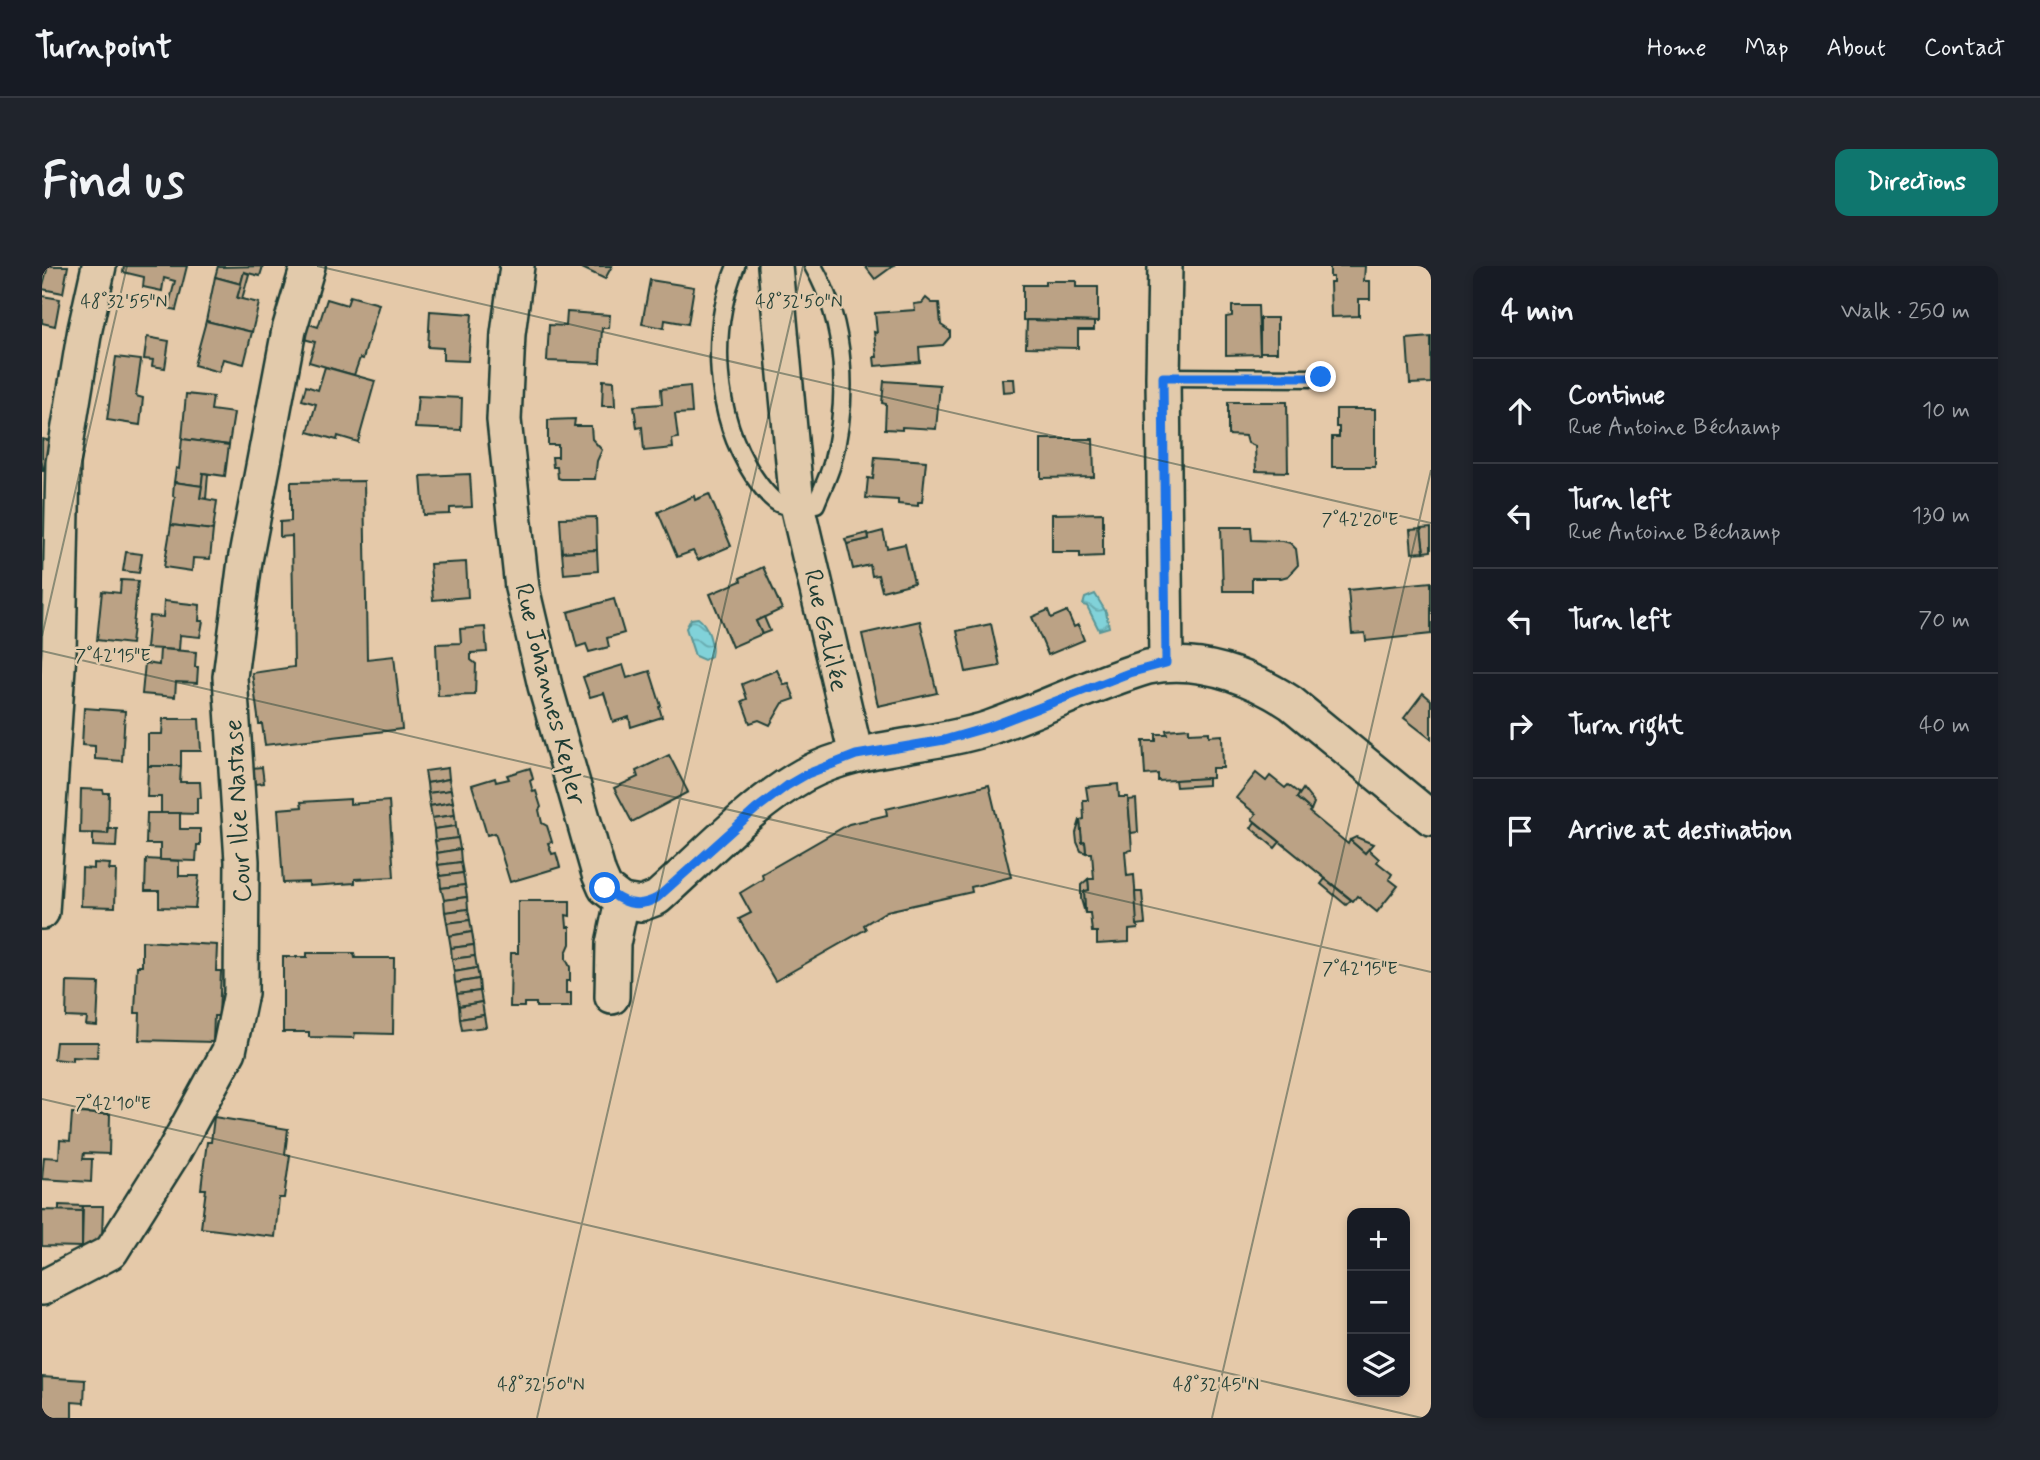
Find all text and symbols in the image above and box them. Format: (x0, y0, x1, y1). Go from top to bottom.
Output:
text: Turnpoint (35, 26, 172, 70)
text: Home (1647, 33, 1707, 64)
text: Map (1745, 33, 1789, 64)
text: About (1827, 33, 1886, 64)
text: Contact (1924, 33, 2005, 64)
button: Directions (1835, 149, 1998, 216)
text: Find us (42, 150, 185, 215)
text: 48°32'55"N (81, 290, 167, 314)
text: 48°32'50"N (755, 290, 843, 314)
text: 4 min (1501, 292, 1574, 331)
text: Walk · 250 m (1841, 297, 1970, 327)
route end (1305, 361, 1336, 392)
text: Continue (1568, 379, 1665, 413)
icon: ahead (1501, 392, 1539, 430)
text: 10 m (1922, 396, 1970, 426)
text: Rue Antoine Béchamp (1568, 413, 1781, 443)
text: Turn left (1568, 484, 1672, 518)
icon: left (1501, 497, 1539, 535)
text: 130 m (1912, 501, 1970, 531)
text: 7°42'20"E (1322, 508, 1399, 532)
text: Rue Antoine Béchamp (1568, 518, 1781, 548)
street label: Rue Galilée (794, 566, 856, 695)
street label: Rue Johannes Kepler (505, 580, 593, 810)
icon: left (1501, 602, 1539, 640)
text: Turn left (1568, 604, 1672, 638)
text: 70 m (1918, 606, 1970, 636)
text: 7°42'15"E (75, 644, 151, 668)
icon: right (1501, 707, 1539, 745)
text: Turn right (1568, 709, 1684, 743)
text: 40 m (1919, 711, 1970, 741)
street label: Cour Ilie Nastase (217, 718, 261, 903)
icon: arrive (1501, 812, 1539, 850)
text: Arrive at destination (1568, 814, 1792, 848)
route start (589, 872, 620, 903)
text: 7°42'15"E (1322, 957, 1398, 981)
text: 7°42'10"E (75, 1092, 151, 1116)
map controls (1347, 1208, 1410, 1397)
button: + (1347, 1208, 1410, 1271)
button: − (1347, 1271, 1410, 1334)
button: layers (1347, 1334, 1410, 1397)
text: 48°32'50"N (497, 1373, 585, 1397)
text: 48°32'45"N (1173, 1373, 1259, 1397)

